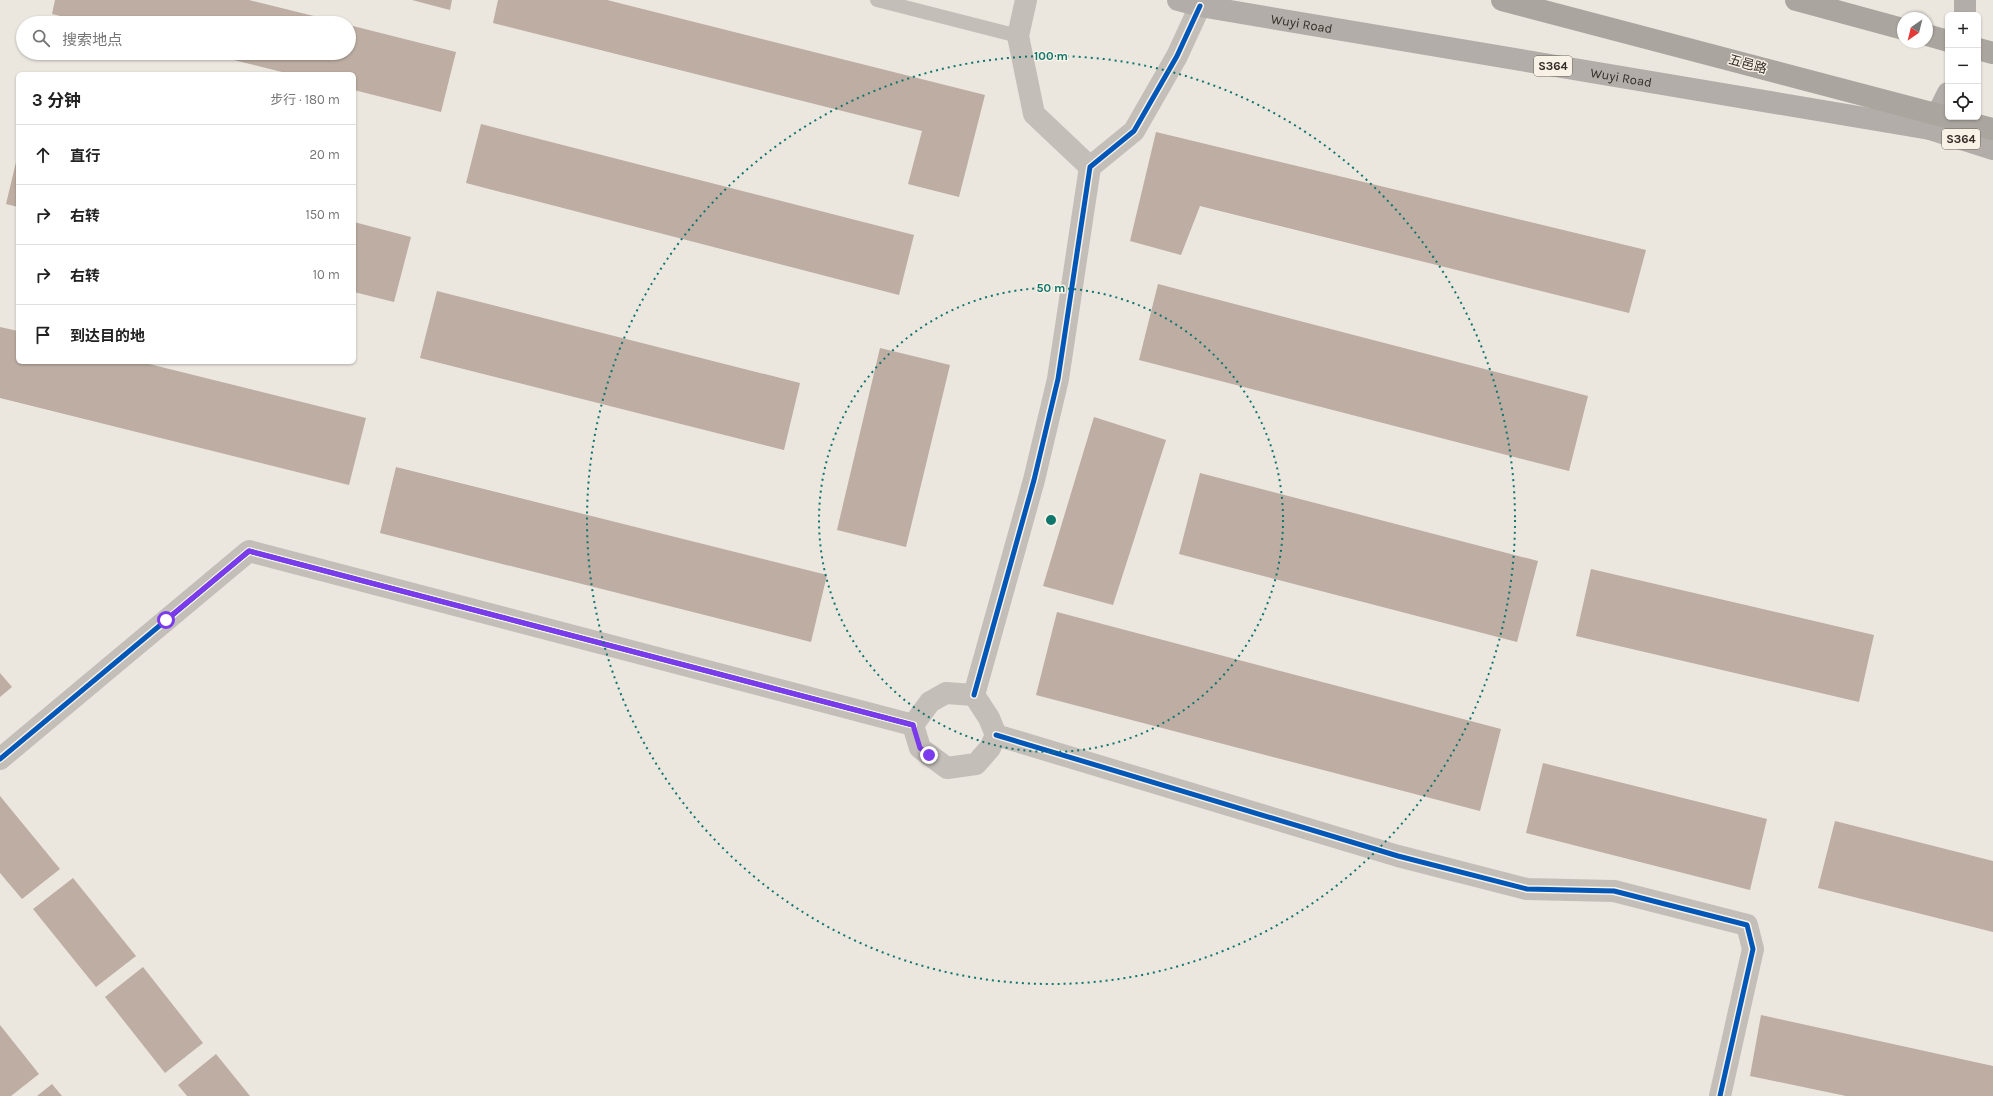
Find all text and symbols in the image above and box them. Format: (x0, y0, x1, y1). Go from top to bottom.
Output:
street label: Wuyi Road (1270, 11, 1334, 36)
north arrow (1897, 12, 1933, 48)
map controls (1945, 12, 1981, 120)
button: + (1945, 12, 1981, 48)
search box (16, 16, 356, 60)
icon: search (30, 27, 52, 49)
text: 搜索地点 (62, 31, 122, 49)
button: − (1945, 48, 1981, 84)
text: 100 m (1034, 49, 1068, 63)
street label: 五邑路 (1727, 52, 1769, 76)
road number: S364 (1534, 56, 1572, 76)
street label: Wuyi Road (1589, 64, 1653, 90)
button: locate (1945, 84, 1981, 120)
text: 3 分钟 (32, 90, 81, 110)
text: 步行 · 180 m (270, 92, 340, 107)
road number: S364 (1942, 129, 1980, 149)
icon: ahead (32, 144, 54, 166)
text: 直行 (70, 147, 100, 165)
text: 20 m (310, 147, 340, 162)
icon: right (32, 204, 54, 226)
text: 右转 (70, 207, 100, 225)
text: 150 m (305, 207, 340, 222)
icon: right (32, 264, 54, 286)
text: 右转 (70, 267, 100, 285)
text: 10 m (313, 267, 340, 282)
text: 50 m (1037, 281, 1066, 295)
icon: arrive (32, 324, 54, 346)
text: 到达目的地 (70, 327, 145, 345)
centre of rings (1044, 513, 1058, 527)
route start (157, 611, 175, 629)
route end (920, 746, 938, 764)

